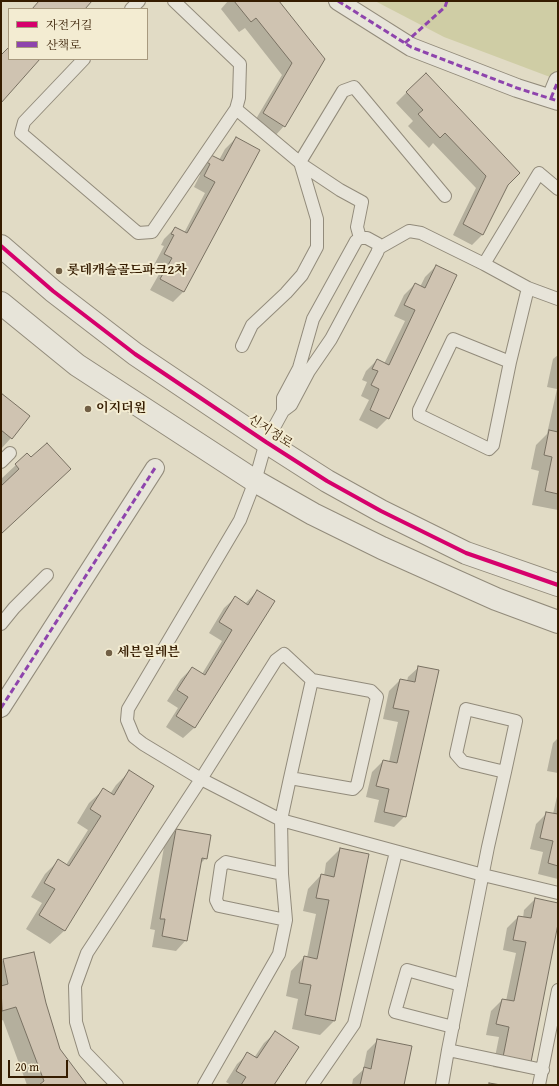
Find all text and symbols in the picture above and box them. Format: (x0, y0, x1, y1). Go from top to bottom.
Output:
legend (8, 8, 148, 60)
text: 자전거길 (46, 16, 92, 33)
text: 산책로 (46, 36, 81, 53)
place label: 롯데캐슬골드파크2차 (67, 263, 187, 279)
marker: 롯데캐슬골드파크2차 (54, 266, 64, 276)
place label: 이지더원 (96, 401, 146, 417)
marker: 이지더원 (83, 404, 93, 414)
street label: 신지정로 (245, 412, 295, 452)
place label: 세븐일레븐 (117, 645, 180, 661)
marker: 세븐일레븐 (104, 648, 114, 658)
scale bar (10, 1052, 70, 1078)
text: 20 m (15, 1058, 39, 1075)

